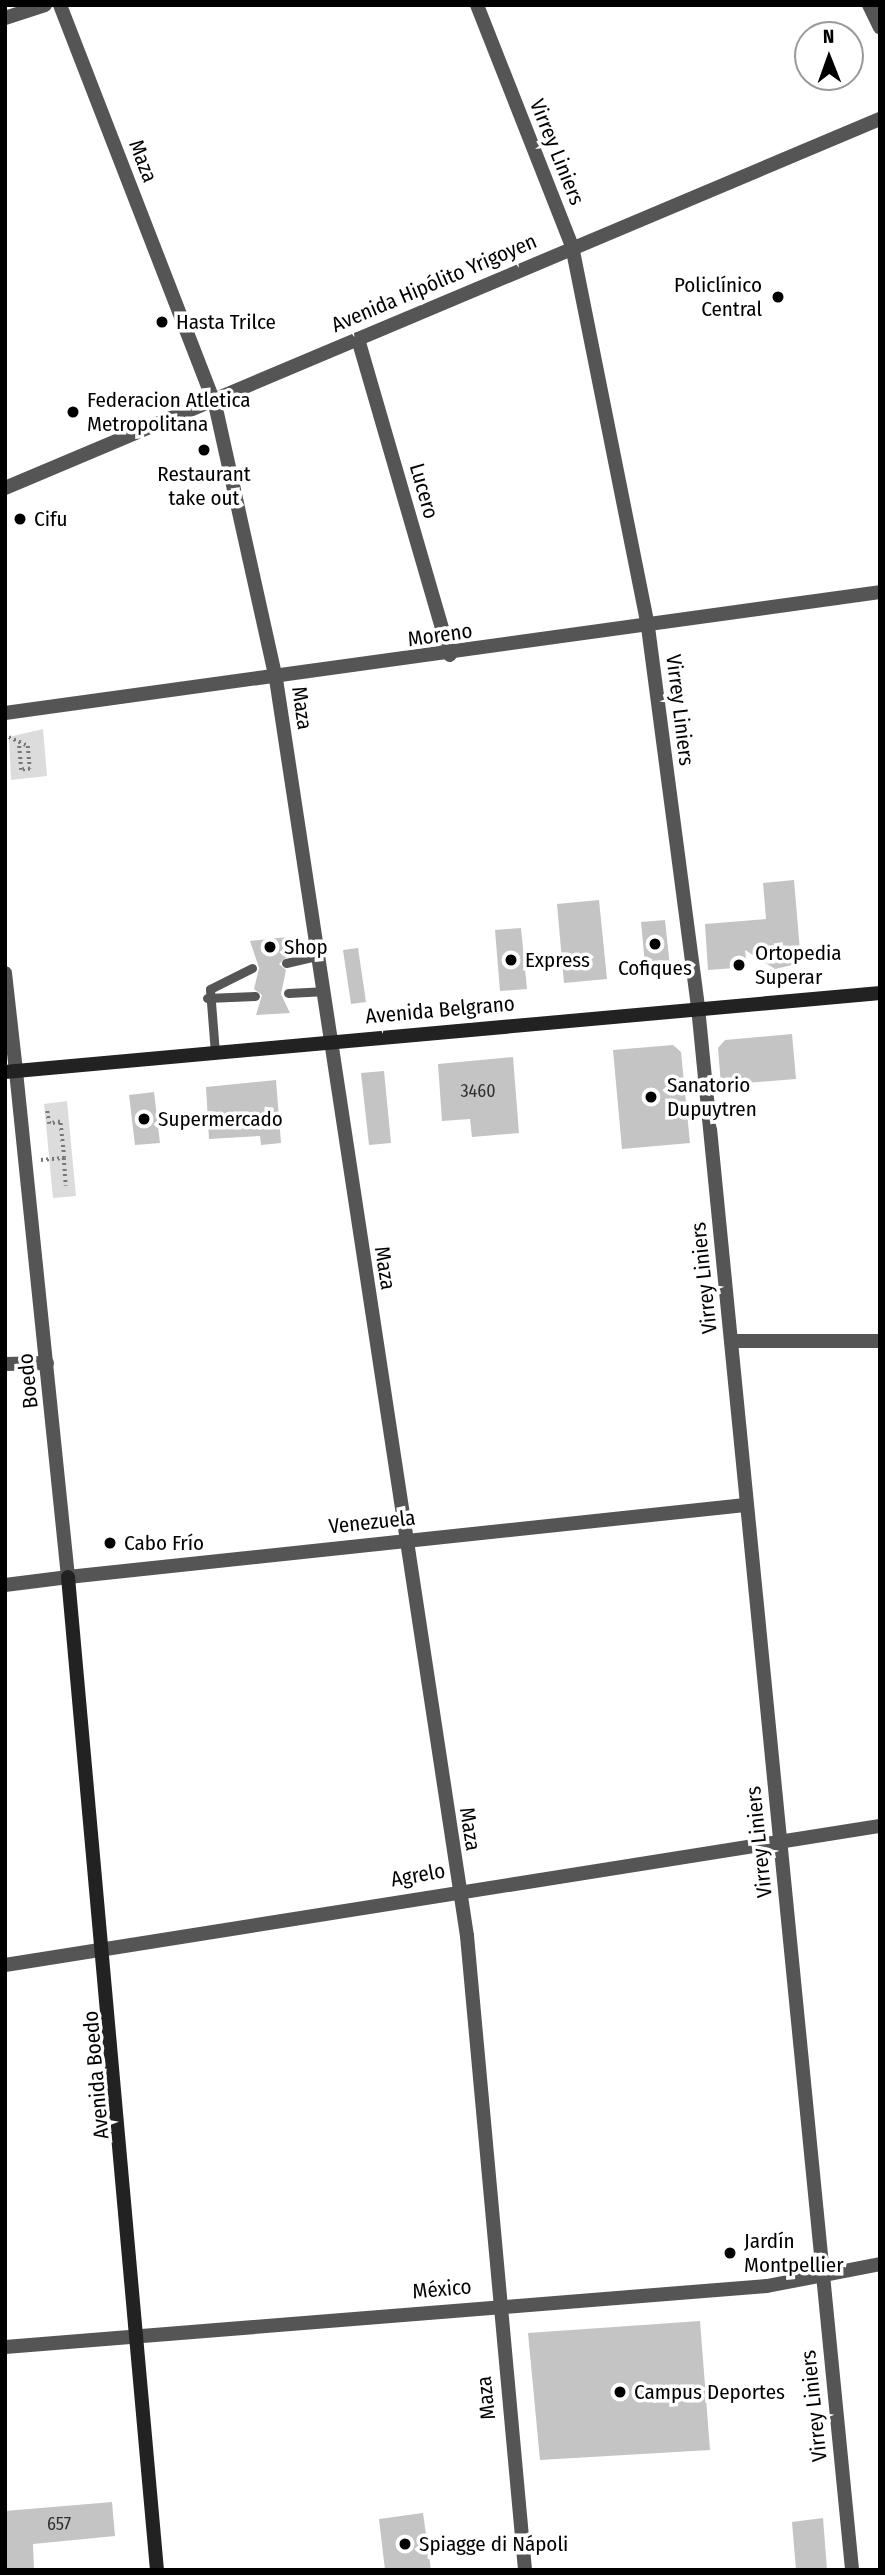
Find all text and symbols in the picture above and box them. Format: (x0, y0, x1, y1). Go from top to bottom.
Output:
north arrow (794, 21, 864, 91)
text: N (823, 25, 835, 48)
street label: Virrey Liniers (524, 95, 590, 209)
street label: Maza (123, 136, 163, 186)
street label: Avenida Hipólito Yrigoyen (328, 228, 540, 338)
place label: Policlínico Central (674, 272, 762, 322)
marker: Policlínico Central (768, 287, 788, 307)
place label: Hasta Trilce (176, 309, 276, 335)
marker: Hasta Trilce (154, 314, 170, 330)
place label: Federacion Atletica Metropolitana (87, 387, 251, 437)
marker: Federacion Atletica Metropolitana (65, 404, 81, 420)
marker: Restaurant take out (196, 442, 212, 458)
street label: Lucero (404, 460, 444, 522)
place label: Restaurant take out (157, 461, 251, 511)
place label: Cifu (34, 506, 67, 532)
marker: Cifu (12, 511, 28, 527)
street label: Moreno (406, 618, 474, 652)
street label: Virrey Liniers (661, 653, 699, 767)
street label: Maza (286, 685, 318, 731)
place label: Shop (284, 934, 328, 960)
marker: Cofiques (647, 936, 663, 952)
marker: Shop (262, 939, 278, 955)
place label: Ortopedia Superar (755, 940, 841, 990)
place label: Express (525, 947, 590, 973)
marker: Express (503, 952, 519, 968)
place label: Cofiques (618, 955, 692, 981)
marker: Ortopedia Superar (729, 955, 749, 975)
street label: Avenida Belgrano (364, 991, 516, 1029)
place label: Sanatorio Dupuytren (667, 1072, 757, 1122)
house number: 3460 (460, 1080, 496, 1102)
marker: Sanatorio Dupuytren (641, 1087, 661, 1107)
place label: Supermercado (158, 1106, 283, 1132)
marker: Supermercado (136, 1111, 152, 1127)
street label: Virrey Liniers (686, 1221, 722, 1335)
street label: Maza (369, 1245, 401, 1291)
street label: Boedo (13, 1352, 43, 1410)
street label: Venezuela (327, 1505, 417, 1539)
place label: Cabo Frío (124, 1530, 204, 1556)
marker: Cabo Frío (102, 1535, 118, 1551)
street label: Virrey Liniers (741, 1785, 777, 1899)
street label: Maza (454, 1806, 486, 1852)
street label: Agrelo (389, 1858, 447, 1892)
street label: Avenida Boedo (78, 2010, 114, 2140)
place label: Jardín Montpellier (744, 2228, 844, 2278)
marker: Jardín Montpellier (722, 2245, 738, 2261)
street label: México (411, 2274, 473, 2304)
street label: Virrey Liniers (796, 2349, 832, 2463)
street label: Maza (471, 2375, 501, 2421)
place label: Campus Deportes (634, 2379, 785, 2405)
marker: Campus Deportes (612, 2384, 628, 2400)
house number: 657 (47, 2513, 71, 2535)
place label: Spiagge di Nápoli (419, 2531, 568, 2557)
marker: Spiagge di Nápoli (397, 2536, 413, 2552)

